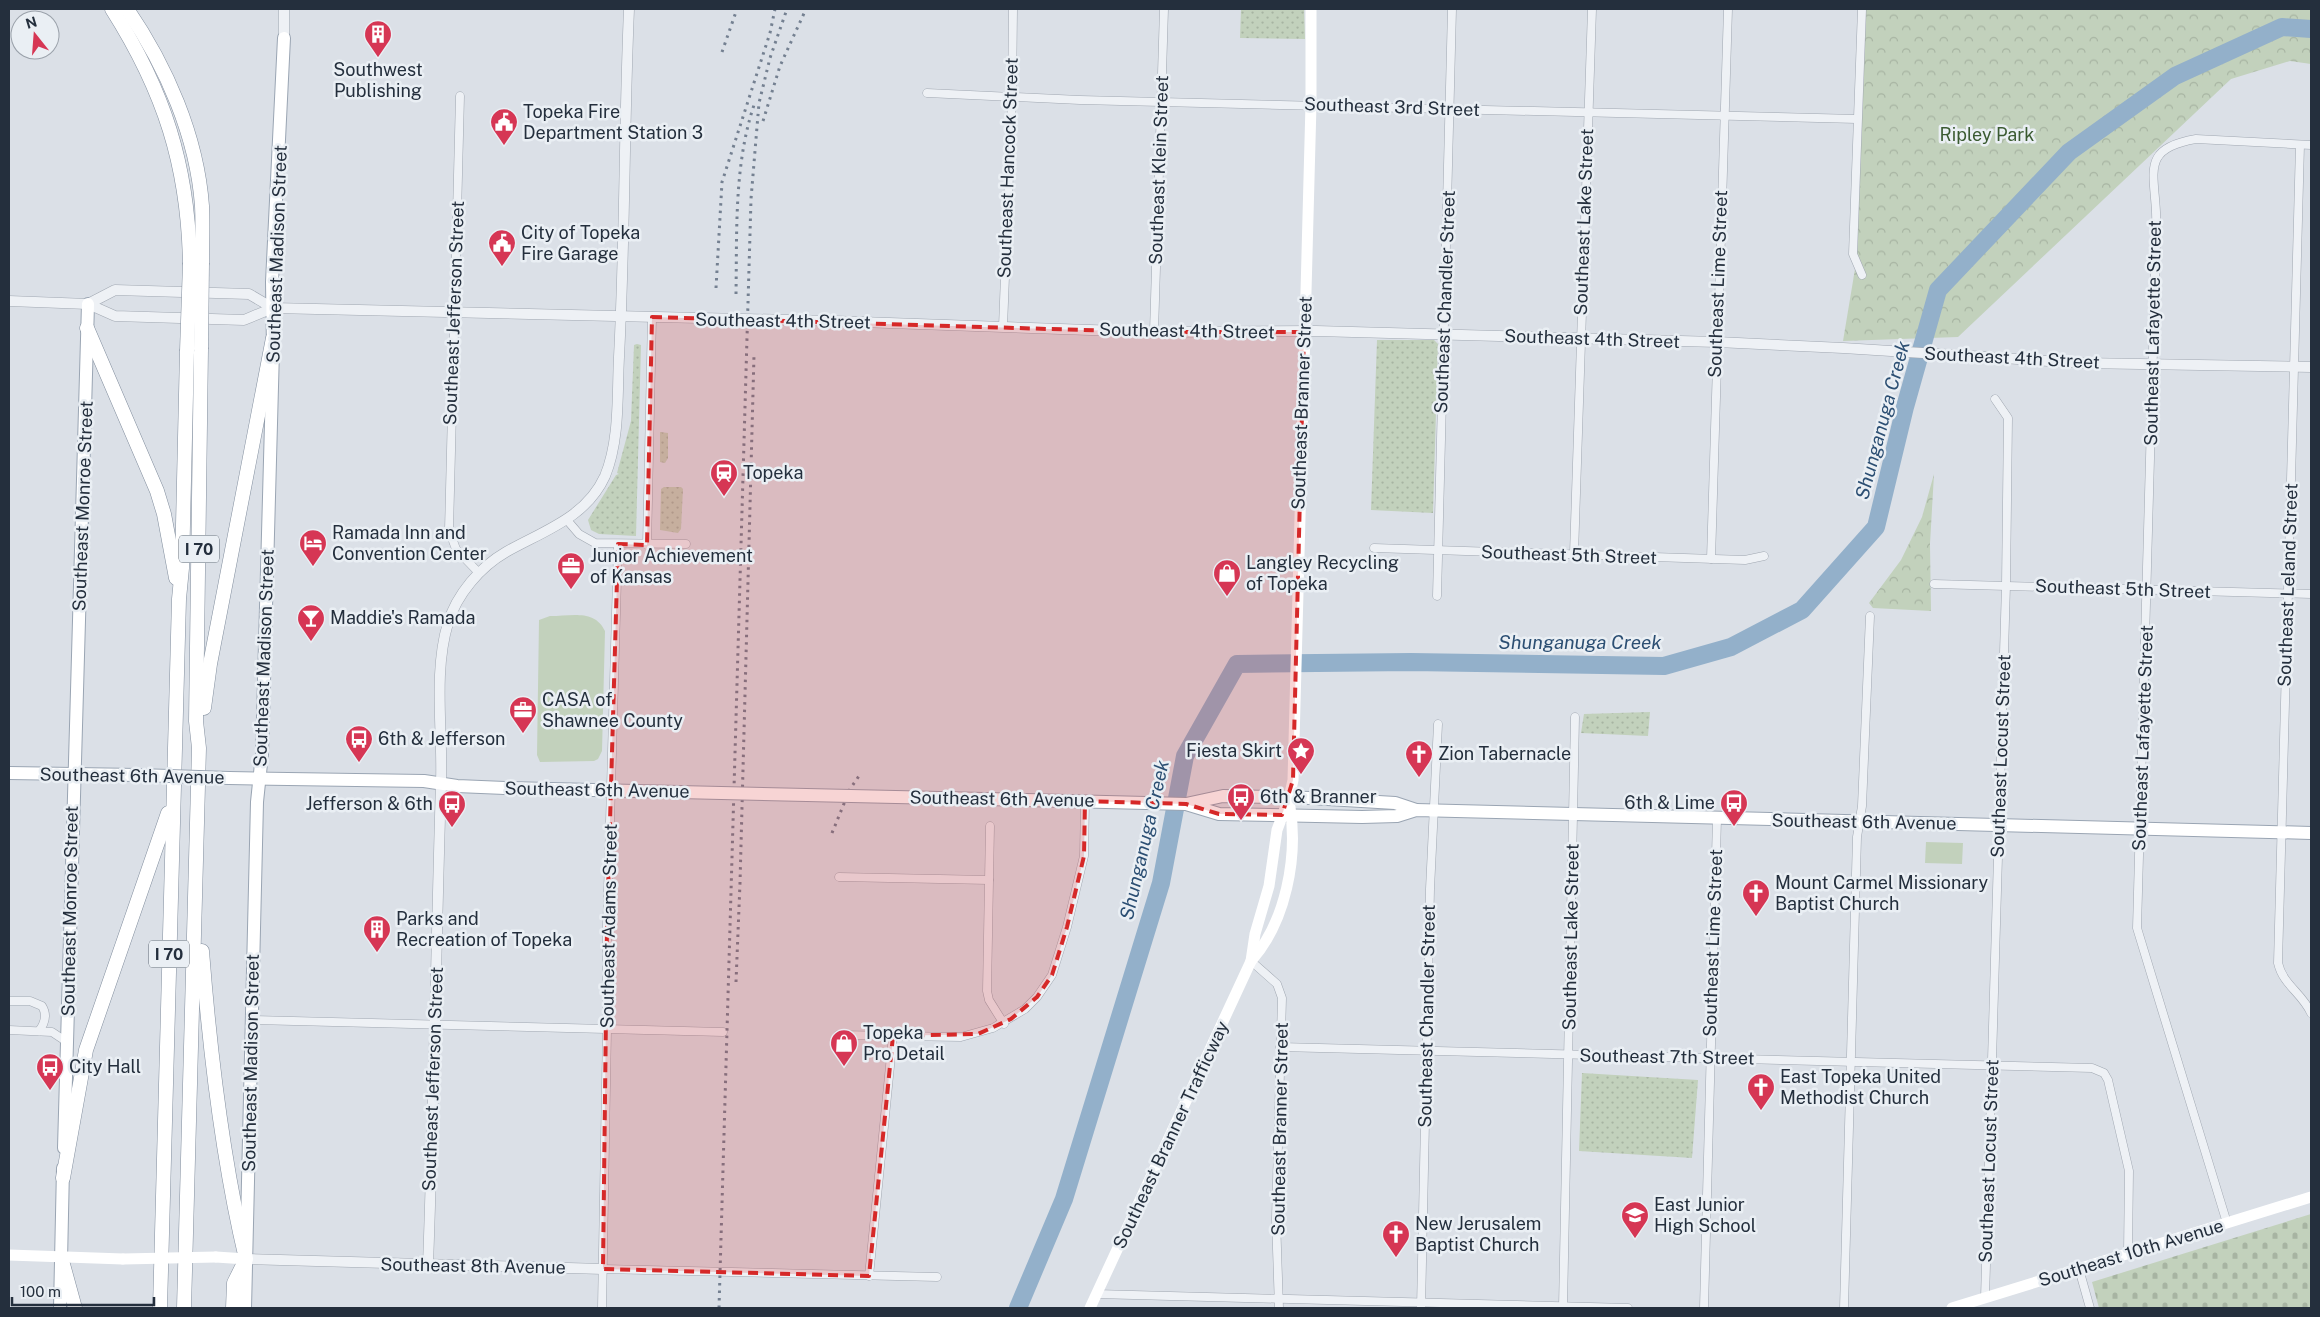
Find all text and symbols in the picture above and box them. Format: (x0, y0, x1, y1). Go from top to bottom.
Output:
north arrow (10, 10, 60, 60)
text: N (24, 13, 39, 32)
building icon: Southwest Publishing (363, 19, 393, 58)
street label: Southeast Hancock Street (993, 57, 1022, 279)
place label: Southwest Publishing (333, 59, 423, 101)
street label: Southeast Klein Street (1145, 75, 1172, 265)
street label: Southeast 3rd Street (1304, 93, 1480, 120)
place label: Topeka Fire Department Station 3 (523, 101, 703, 143)
public building icon: Topeka Fire Department Station 3 (489, 107, 519, 146)
park label: Ripley Park (1940, 124, 2034, 145)
street label: Southeast Lake Street (1570, 128, 1597, 316)
street label: Southeast Madison Street (262, 145, 291, 363)
street label: Southeast Chandler Street (1430, 190, 1459, 414)
street label: Southeast Lime Street (1704, 190, 1731, 378)
street label: Southeast Jefferson Street (439, 200, 468, 426)
street label: Southeast Lafayette Street (2140, 220, 2165, 446)
place label: City of Topeka Fire Garage (521, 222, 640, 264)
public building icon: City of Topeka Fire Garage (487, 228, 517, 267)
street label: Southeast Branner Street (1287, 296, 1316, 510)
street label: Southeast 4th Street (695, 308, 871, 333)
street label: Southeast 4th Street (1099, 318, 1275, 343)
street label: Southeast 4th Street (1504, 325, 1680, 352)
water label: Shunganuga Creek (1850, 338, 1914, 502)
street label: Southeast 4th Street (1924, 342, 2100, 373)
street label: Southeast Monroe Street (68, 400, 97, 612)
station icon: Topeka (709, 458, 739, 497)
place label: Topeka (743, 462, 803, 483)
street label: Southeast Leland Street (2273, 483, 2302, 687)
place label: Ramada Inn and Convention Center (332, 522, 487, 564)
hotel icon: Ramada Inn and Convention Center (298, 528, 328, 567)
road number: I 70 (179, 536, 219, 562)
street label: Southeast 5th Street (1481, 541, 1657, 568)
place label: Junior Achievement of Kansas (590, 545, 753, 587)
street label: Southeast Madison Street (249, 549, 278, 767)
office icon: Junior Achievement of Kansas (556, 551, 586, 590)
place label: Langley Recycling of Topeka (1246, 552, 1399, 594)
shop icon: Langley Recycling of Topeka (1212, 558, 1242, 597)
street label: Southeast 5th Street (2035, 575, 2211, 602)
bar icon: Maddie's Ramada (296, 603, 326, 642)
place label: Maddie's Ramada (330, 607, 476, 628)
street label: Southeast Lafayette Street (2128, 625, 2157, 851)
water label: Shunganuga Creek (1498, 631, 1662, 653)
street label: Southeast Locust Street (1986, 654, 2015, 858)
place label: CASA of Shawnee County (542, 689, 683, 731)
office icon: CASA of Shawnee County (508, 695, 538, 734)
bus stop icon: 6th & Jefferson (344, 724, 374, 763)
place label: 6th & Jefferson (378, 728, 505, 749)
place icon: Fiesta Skirt (1286, 736, 1316, 775)
church icon: Zion Tabernacle (1404, 739, 1434, 778)
place label: Fiesta Skirt (1186, 740, 1282, 761)
place label: Zion Tabernacle (1438, 743, 1571, 764)
water label: Shunganuga Creek (1115, 757, 1173, 922)
street label: Southeast 6th Avenue (39, 763, 225, 788)
street label: Southeast 6th Avenue (504, 777, 690, 802)
bus stop icon: 6th & Branner (1226, 782, 1256, 821)
street label: Southeast 6th Avenue (909, 786, 1095, 811)
place label: 6th & Branner (1260, 786, 1377, 807)
bus stop icon: 6th & Lime (1719, 788, 1749, 827)
bus stop icon: Jefferson & 6th (437, 789, 467, 828)
place label: 6th & Lime (1624, 792, 1715, 813)
place label: Jefferson & 6th (306, 793, 433, 814)
street label: Southeast Monroe Street (57, 805, 82, 1017)
street label: Southeast 6th Avenue (1771, 809, 1957, 834)
street label: Southeast Adams Street (596, 823, 621, 1029)
street label: Southeast Lake Street (1558, 843, 1583, 1031)
street label: Southeast Lime Street (1699, 849, 1726, 1037)
place label: Mount Carmel Missionary Baptist Church (1775, 872, 1989, 914)
church icon: Mount Carmel Missionary Baptist Church (1741, 878, 1771, 917)
street label: Southeast Chandler Street (1414, 904, 1439, 1128)
place label: Parks and Recreation of Topeka (396, 908, 572, 950)
building icon: Parks and Recreation of Topeka (362, 914, 392, 953)
road number: I 70 (149, 941, 189, 968)
street label: Southeast Madison Street (238, 954, 263, 1172)
street label: Southeast Jefferson Street (418, 966, 447, 1192)
street label: Southeast Branner Trafficway (1108, 1017, 1233, 1252)
place label: Topeka Pro Detail (863, 1022, 945, 1064)
street label: Southeast Branner Street (1267, 1022, 1292, 1236)
shop icon: Topeka Pro Detail (829, 1028, 859, 1067)
street label: Southeast 7th Street (1579, 1044, 1755, 1069)
bus stop icon: City Hall (35, 1052, 65, 1091)
place label: City Hall (69, 1056, 141, 1077)
street label: Southeast Locust Street (1974, 1059, 2003, 1263)
place label: East Topeka United Methodist Church (1780, 1066, 1941, 1108)
church icon: East Topeka United Methodist Church (1746, 1072, 1776, 1111)
place label: East Junior High School (1654, 1194, 1756, 1236)
school or university icon: East Junior High School (1620, 1200, 1650, 1239)
place label: New Jerusalem Baptist Church (1415, 1213, 1541, 1255)
street label: Southeast 10th Avenue (2036, 1214, 2226, 1291)
church icon: New Jerusalem Baptist Church (1381, 1219, 1411, 1258)
street label: Southeast 8th Avenue (380, 1253, 566, 1278)
scale bar (12, 1274, 155, 1306)
text: 100 m (20, 1283, 61, 1300)

